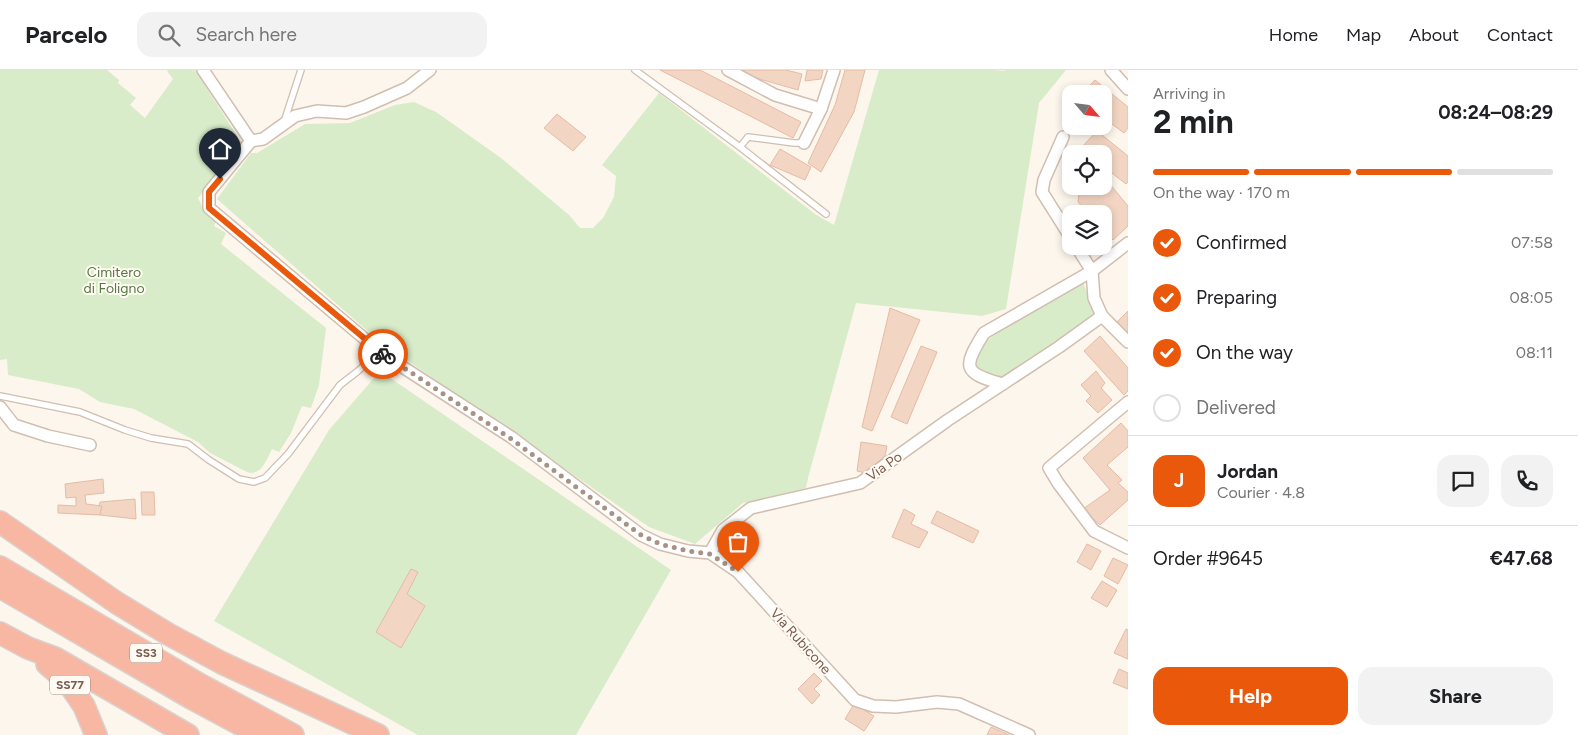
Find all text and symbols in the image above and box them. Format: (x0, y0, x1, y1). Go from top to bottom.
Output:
search box (137, 12, 487, 57)
text: Parcelo (25, 20, 107, 49)
icon: search (155, 21, 183, 49)
text: Search here (195, 23, 297, 46)
text: Home (1269, 24, 1318, 46)
text: Map (1346, 24, 1381, 46)
text: About (1409, 24, 1459, 46)
text: Contact (1487, 24, 1553, 46)
text: Arriving in (1153, 84, 1225, 103)
north arrow (1062, 85, 1112, 135)
map controls (1062, 85, 1112, 255)
text: 08:24–08:29 (1438, 101, 1553, 124)
text: 2 min (1153, 103, 1234, 141)
pin (199, 128, 241, 179)
icon: home (206, 135, 234, 163)
button: locate (1062, 145, 1112, 195)
text: On the way · 170 m (1153, 183, 1290, 202)
button: layers (1062, 205, 1112, 255)
icon: check (1153, 229, 1181, 257)
text: Confirmed (1196, 231, 1287, 254)
text: 07:58 (1511, 233, 1553, 252)
park label: Cimitero di Foligno (83, 264, 145, 297)
icon: check (1153, 284, 1181, 312)
text: Preparing (1196, 286, 1277, 309)
text: 08:05 (1509, 288, 1553, 307)
courier (358, 329, 408, 379)
icon: check (1153, 339, 1181, 367)
icon: bike (369, 340, 397, 368)
text: On the way (1196, 341, 1293, 364)
text: 08:11 (1516, 343, 1553, 362)
text: Delivered (1196, 396, 1276, 419)
street label: Via Po (863, 448, 905, 485)
button: chat (1437, 455, 1489, 507)
button: phone (1501, 455, 1553, 507)
text: Jordan (1217, 460, 1278, 483)
text: J (1174, 469, 1184, 492)
text: Courier · 4.8 (1217, 483, 1305, 502)
pin (717, 521, 759, 572)
icon: bag (724, 528, 752, 556)
text: Order #9645 (1153, 547, 1263, 570)
text: €47.68 (1490, 547, 1553, 570)
street label: Via Rubicone (767, 605, 835, 678)
road number: SS3 (130, 644, 162, 662)
button: Help (1153, 667, 1348, 725)
button: Share (1358, 667, 1553, 725)
road number: SS77 (50, 676, 90, 694)

